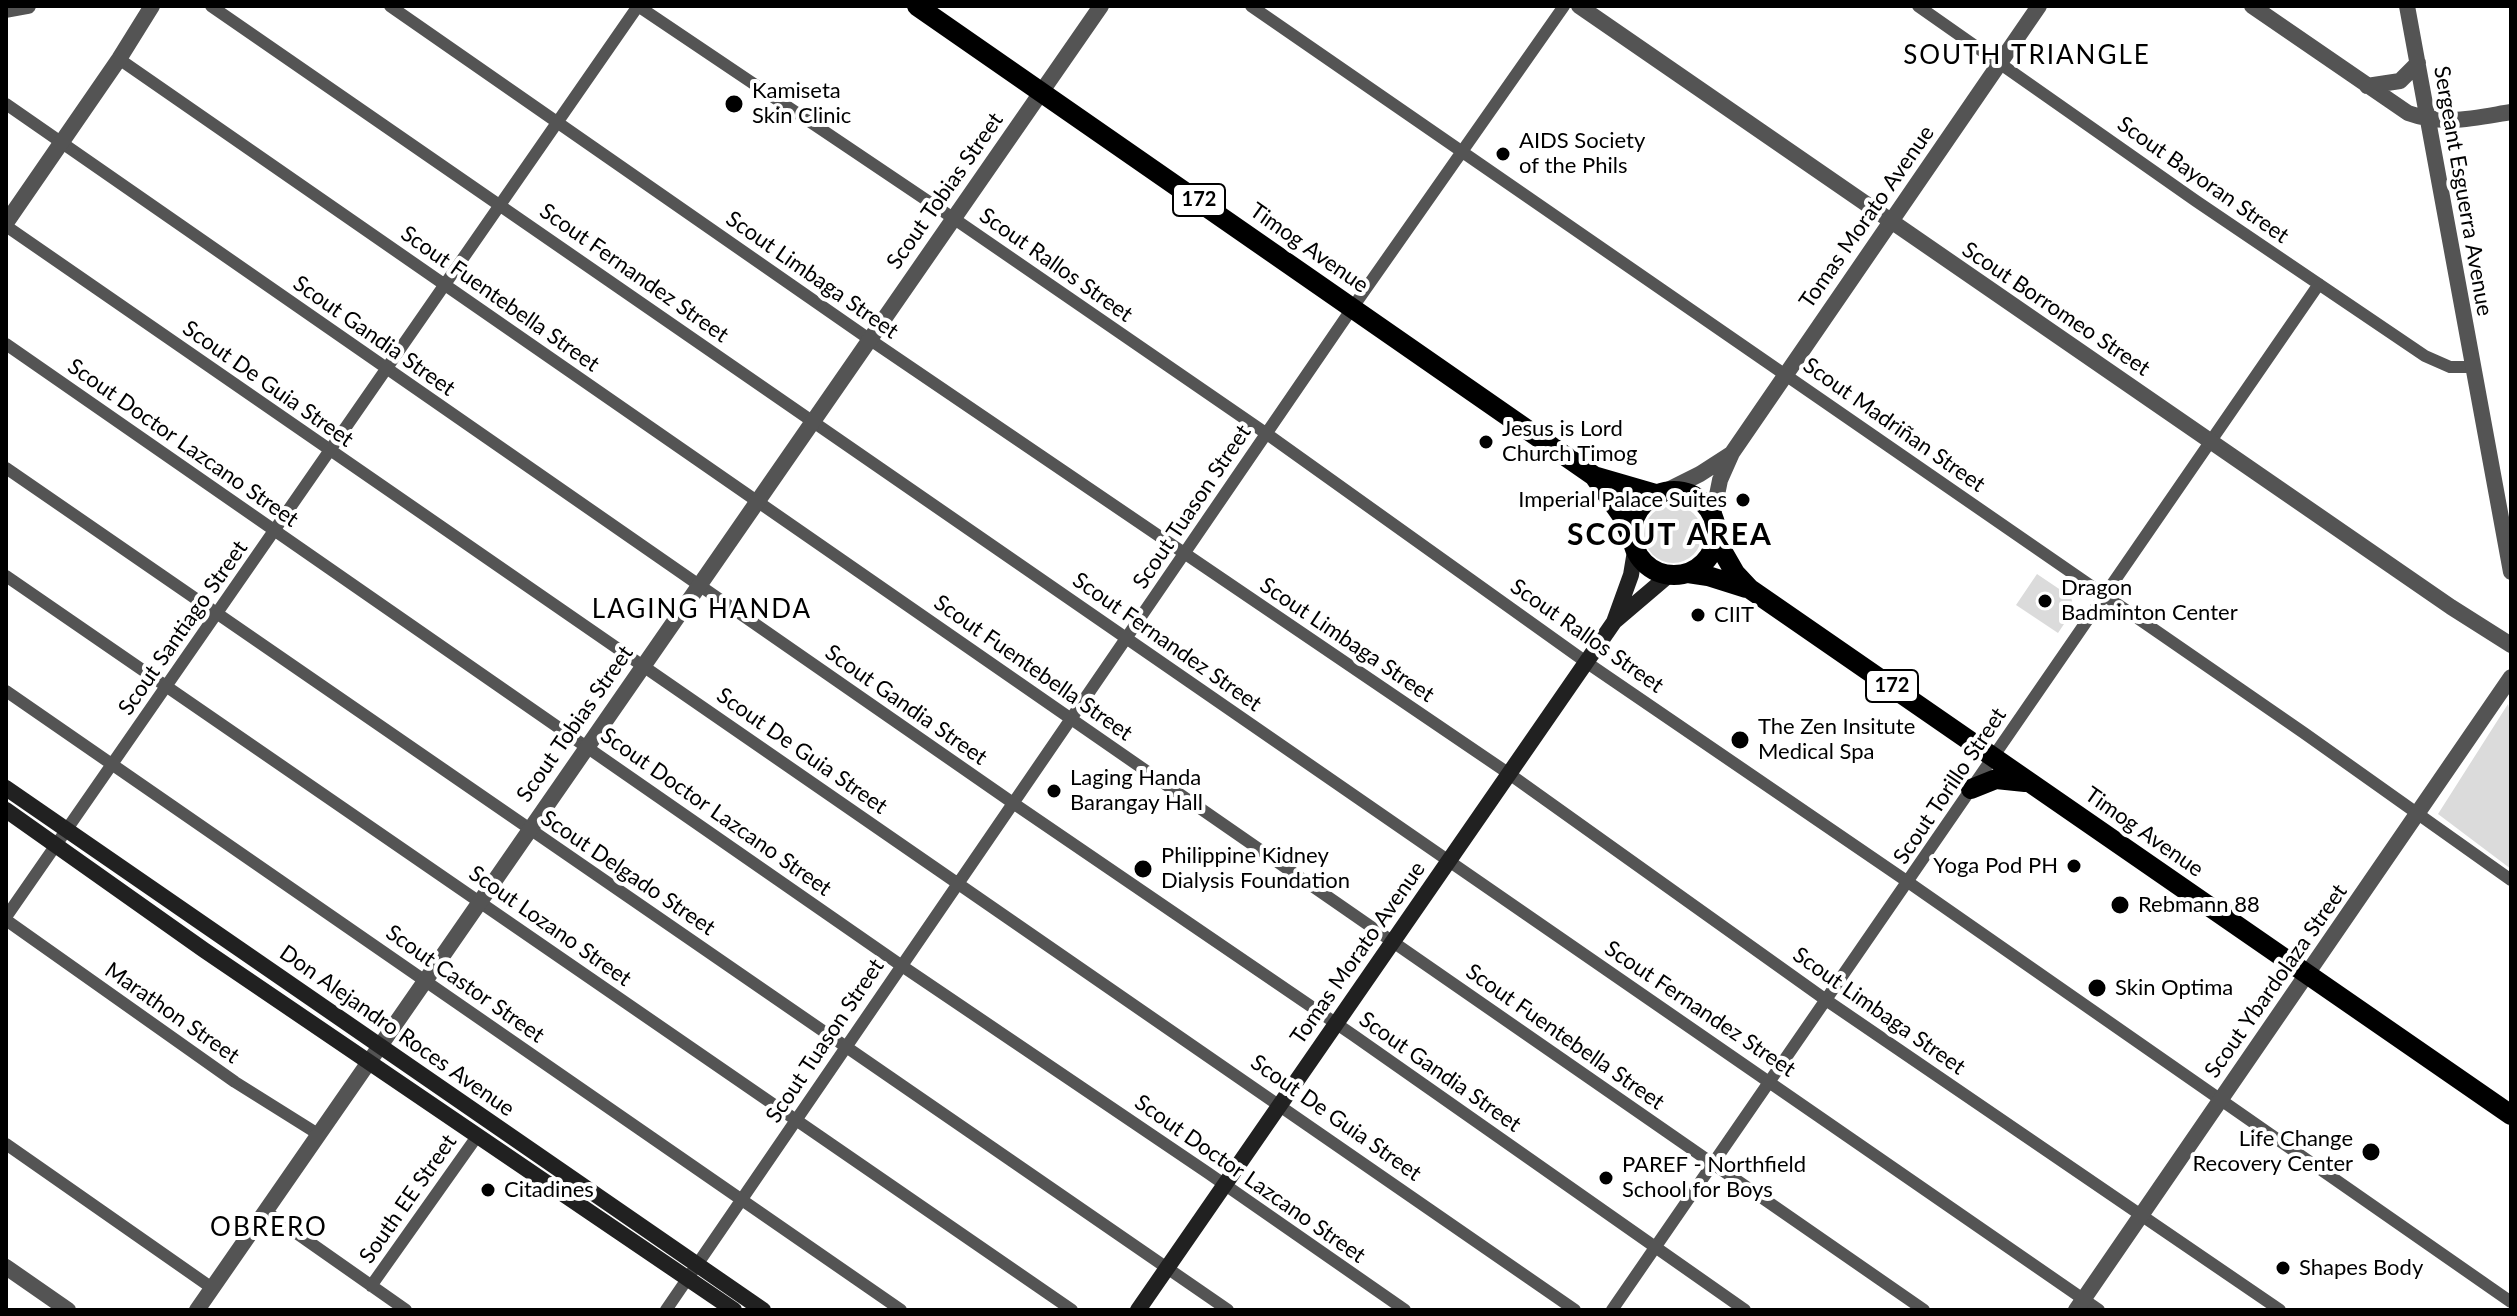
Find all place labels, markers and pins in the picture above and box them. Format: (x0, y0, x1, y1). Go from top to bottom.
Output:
place label: Kamiseta Skin Clinic (752, 78, 851, 130)
marker: Kamiseta Skin Clinic (723, 93, 745, 115)
place label: AIDS Society of the Phils (1519, 128, 1645, 180)
marker: AIDS Society of the Phils (1494, 145, 1512, 163)
place label: Jesus is Lord Church Timog (1502, 416, 1637, 468)
marker: Jesus is Lord Church Timog (1477, 433, 1495, 451)
place label: Imperial Palace Suites (1518, 487, 1727, 513)
marker: Imperial Palace Suites (1734, 491, 1752, 509)
place label: Dragon Badminton Center (2061, 575, 2238, 626)
marker: Dragon Badminton Center (2036, 592, 2054, 610)
place label: CIIT (1714, 602, 1754, 628)
marker: CIIT (1689, 606, 1707, 624)
place label: The Zen Insitute Medical Spa (1758, 714, 1915, 766)
marker: The Zen Insitute Medical Spa (1729, 729, 1751, 751)
place label: Laging Handa Barangay Hall (1070, 765, 1203, 816)
marker: Laging Handa Barangay Hall (1045, 782, 1063, 800)
place label: Philippine Kidney Dialysis Foundation (1161, 843, 1350, 894)
place label: Yoga Pod PH (1933, 853, 2058, 879)
marker: Yoga Pod PH (2065, 857, 2083, 875)
marker: Philippine Kidney Dialysis Foundation (1132, 858, 1154, 880)
place label: Rebmann 88 (2138, 892, 2260, 918)
marker: Rebmann 88 (2109, 894, 2131, 916)
place label: Skin Optima (2115, 975, 2233, 1001)
marker: Skin Optima (2086, 977, 2108, 999)
place label: Life Change Recovery Center (2193, 1126, 2353, 1178)
marker: Life Change Recovery Center (2360, 1141, 2382, 1163)
place label: PAREF - Northfield School for Boys (1622, 1152, 1806, 1204)
marker: PAREF - Northfield School for Boys (1597, 1169, 1615, 1187)
place label: Citadines (504, 1177, 594, 1203)
marker: Citadines (479, 1181, 497, 1199)
place label: Shapes Body (2299, 1255, 2423, 1281)
marker: Shapes Body (2274, 1259, 2292, 1277)

